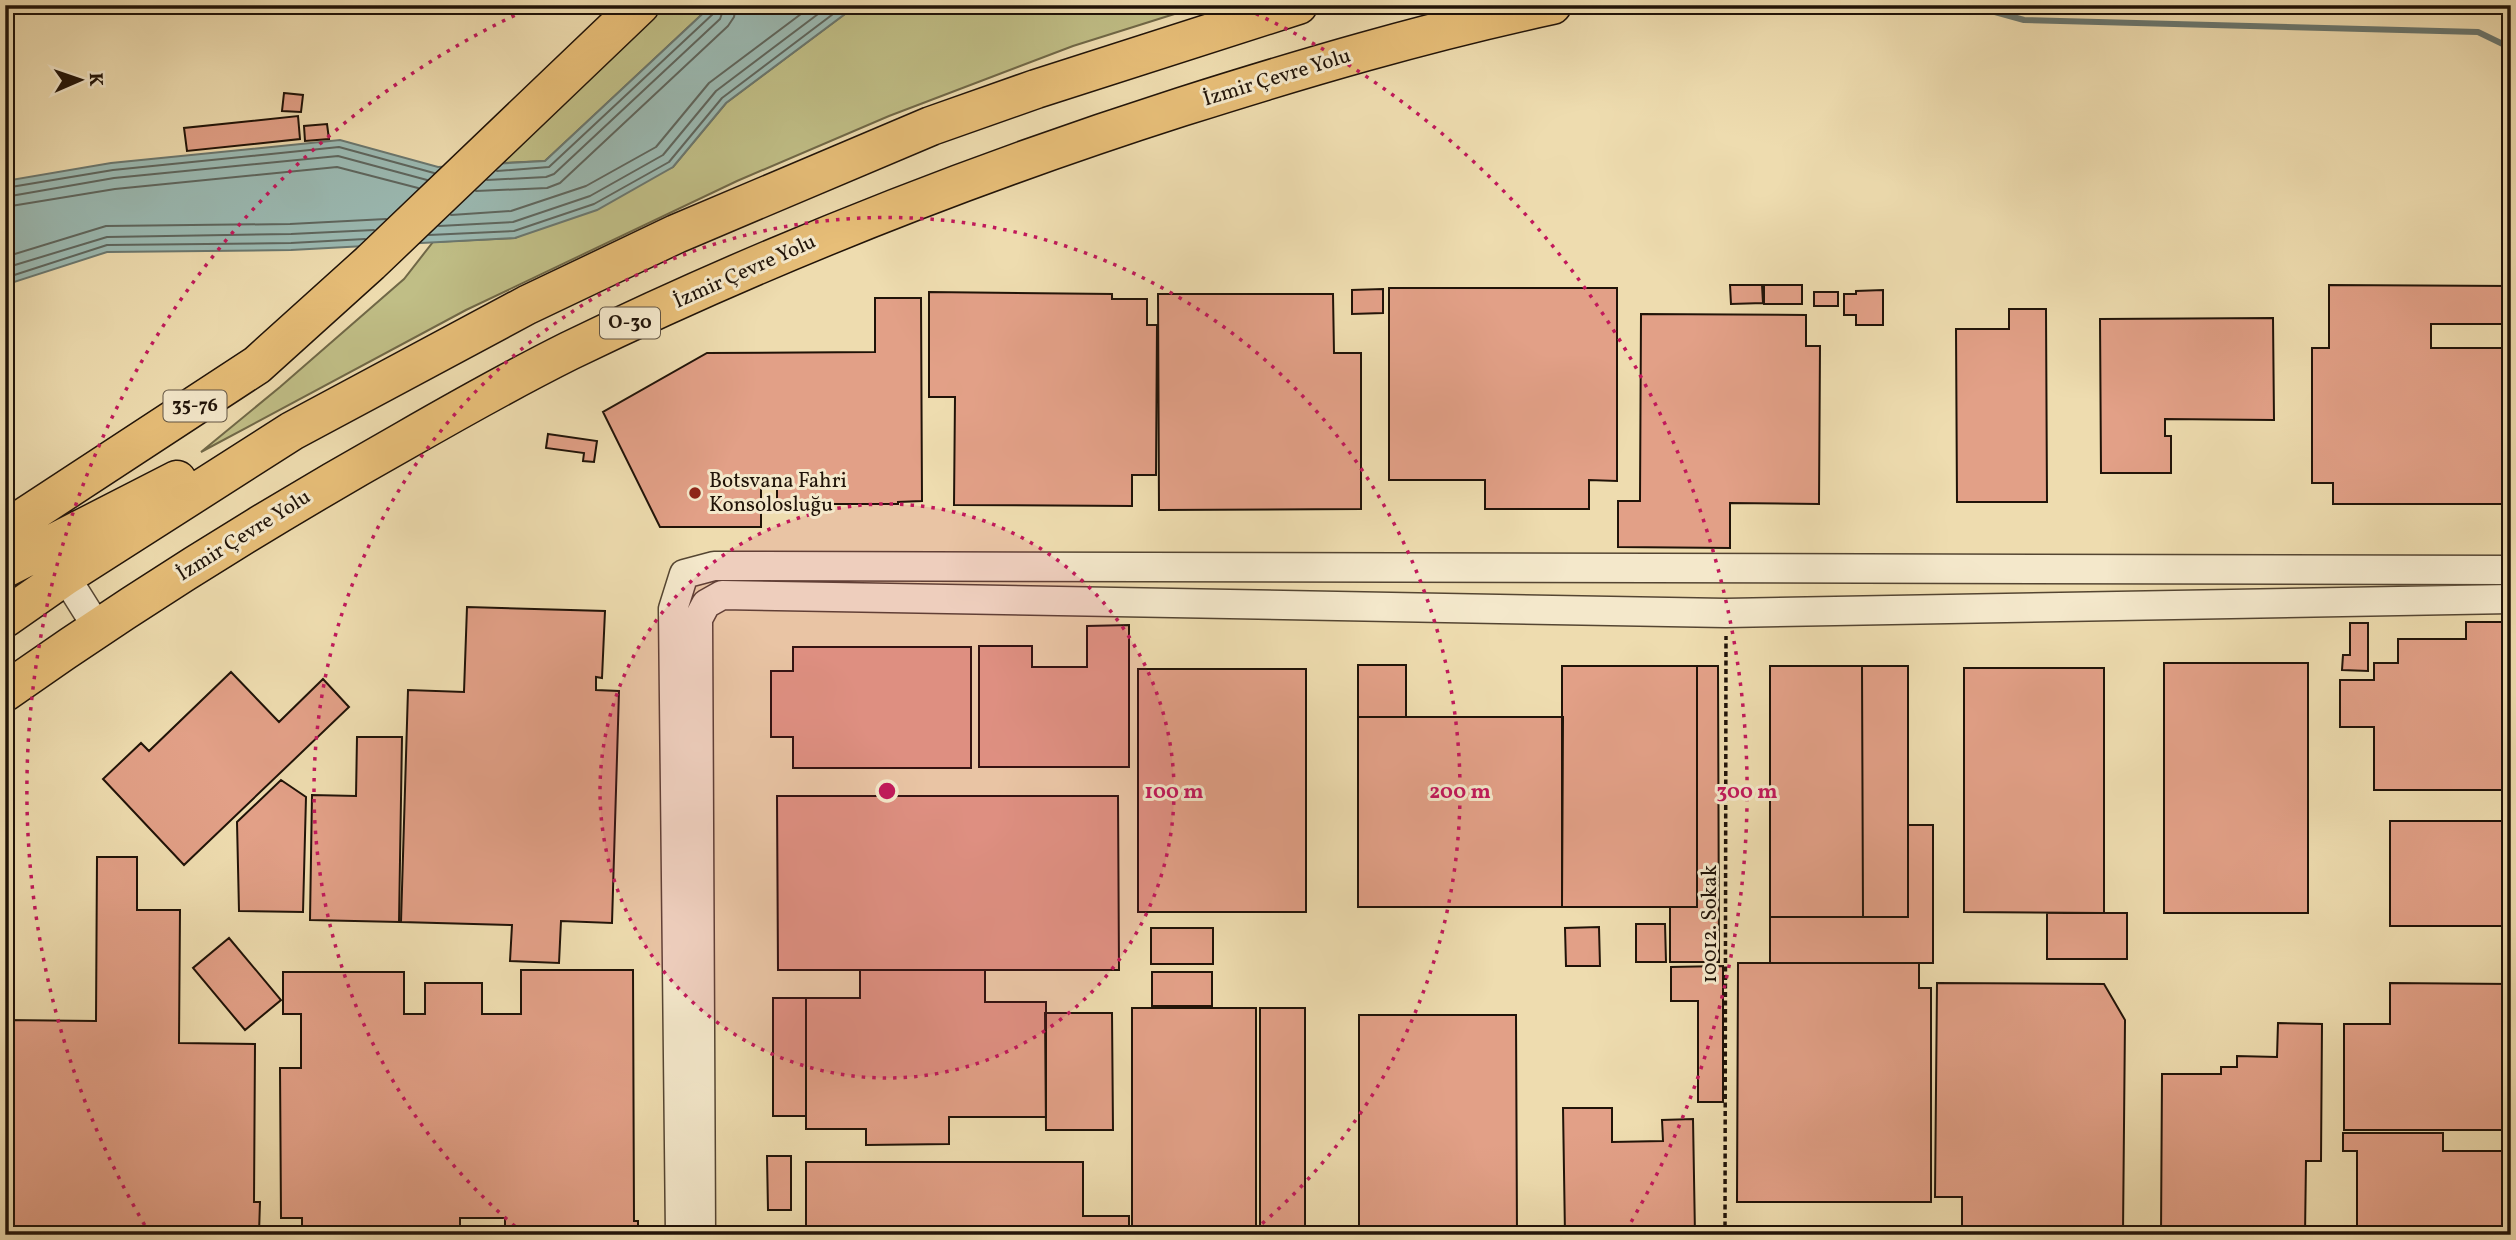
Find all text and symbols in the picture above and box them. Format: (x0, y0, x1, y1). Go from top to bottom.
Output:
street label: İzmir Çevre Yolu (1200, 42, 1354, 114)
north arrow (46, 46, 116, 116)
text: K (82, 72, 108, 87)
street label: İzmir Çevre Yolu (669, 228, 821, 316)
road number: O-30 (600, 308, 660, 338)
road number: 35-76 (164, 390, 227, 422)
place label: Botsvana Fahri Konsolosluğu (709, 467, 847, 520)
street label: İzmir Çevre Yolu (171, 483, 317, 589)
marker: Botsvana Fahri Konsolosluğu (687, 485, 703, 501)
text: 100 m (1144, 778, 1204, 807)
text: 200 m (1429, 778, 1491, 807)
text: 300 m (1717, 778, 1777, 807)
centre of rings (875, 779, 899, 803)
street label: 10012. Sokak (1696, 864, 1725, 983)

